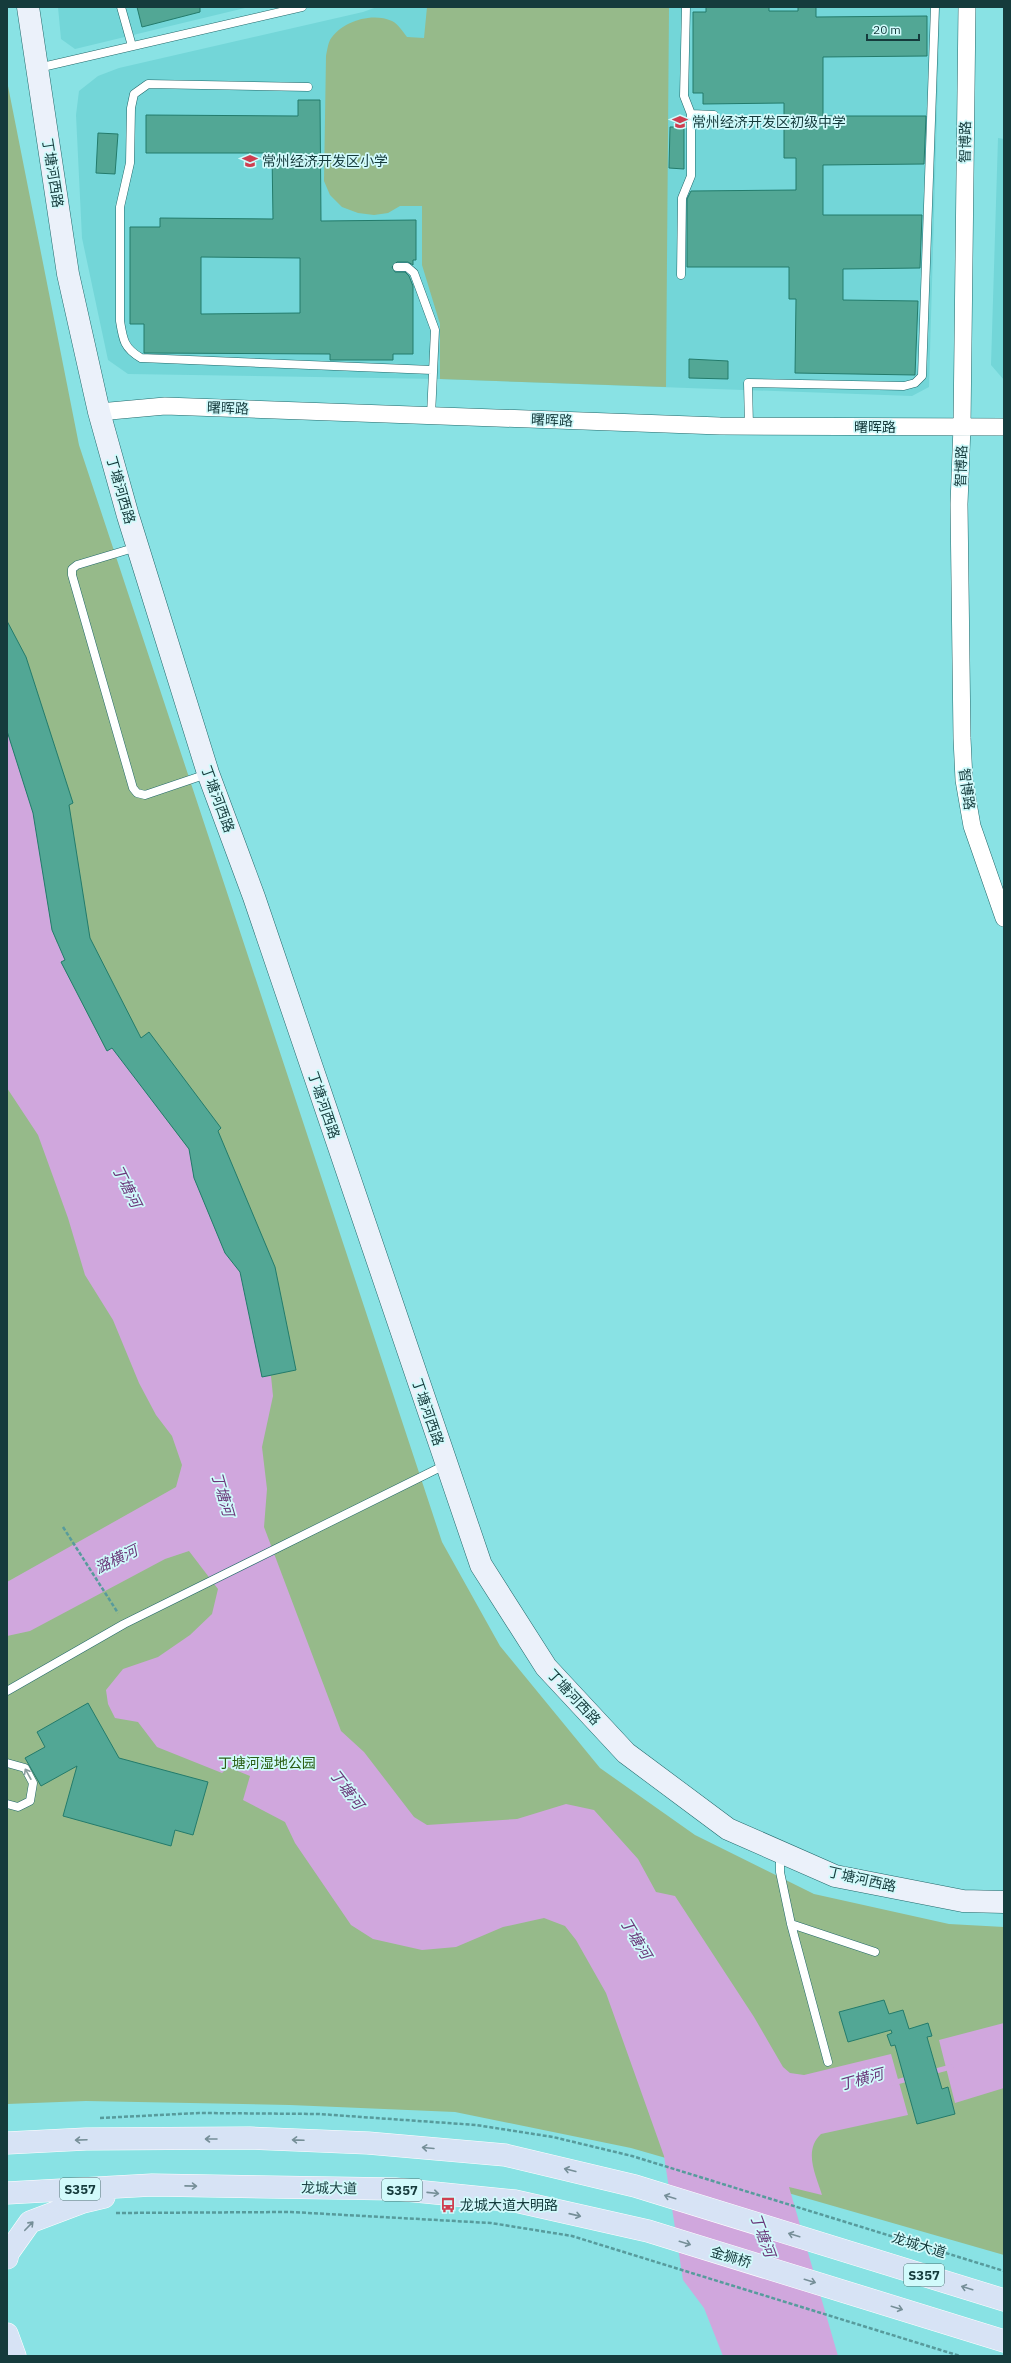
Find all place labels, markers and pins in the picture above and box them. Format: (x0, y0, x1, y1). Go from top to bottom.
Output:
school or university icon: 常州经济开发区初级中学 (671, 113, 689, 131)
place label: 常州经济开发区初级中学 (692, 113, 846, 131)
school or university icon: 常州经济开发区小学 (241, 152, 259, 170)
place label: 常州经济开发区小学 (262, 152, 388, 170)
bus stop icon: 龙城大道大明路 (439, 2196, 457, 2214)
place label: 龙城大道大明路 (460, 2196, 558, 2214)

